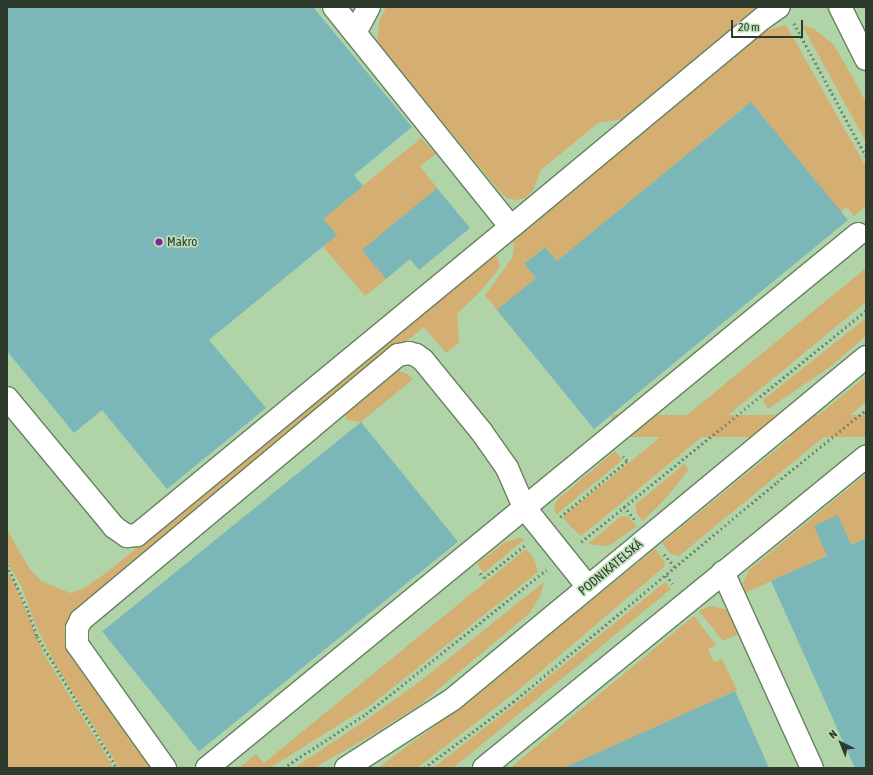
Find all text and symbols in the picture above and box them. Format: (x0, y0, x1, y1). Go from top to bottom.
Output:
scale bar (733, 12, 805, 38)
text: 20 m (738, 20, 760, 34)
place label: Makro (167, 234, 197, 250)
marker: Makro (154, 237, 164, 247)
street label: PODNIKATELSKÁ (576, 537, 646, 599)
north arrow (821, 723, 861, 763)
text: N (826, 728, 839, 741)

